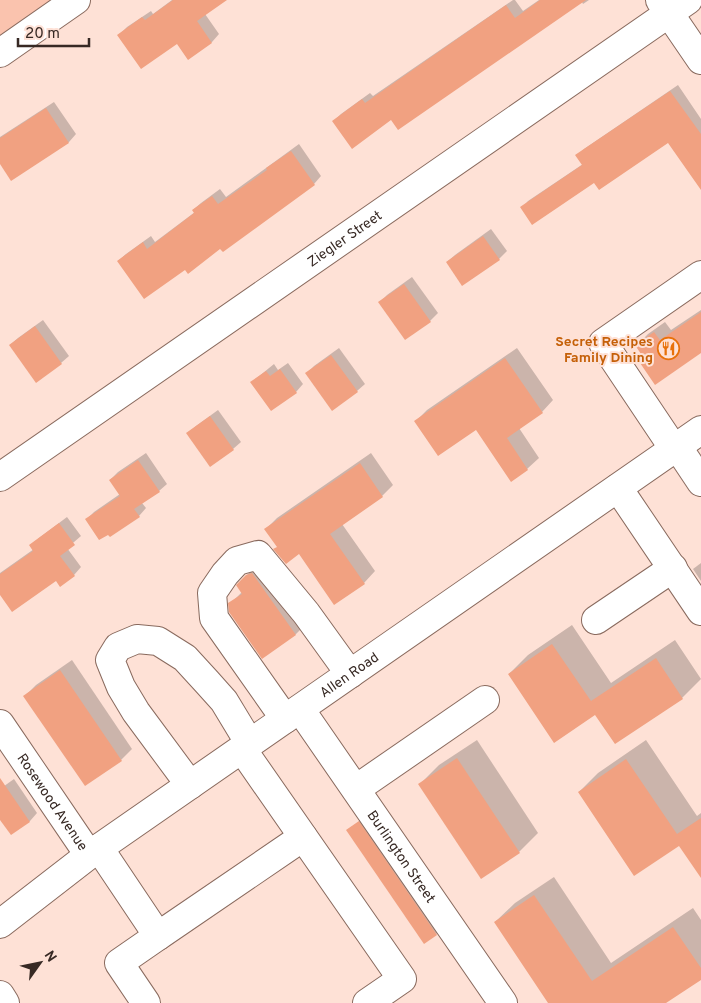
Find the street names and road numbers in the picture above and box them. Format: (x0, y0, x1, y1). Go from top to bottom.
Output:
street label: Ziegler Street (305, 208, 386, 271)
street label: Allen Road (317, 649, 383, 702)
street label: Rosewood Avenue (13, 751, 91, 854)
street label: Burlington Street (363, 808, 438, 907)

